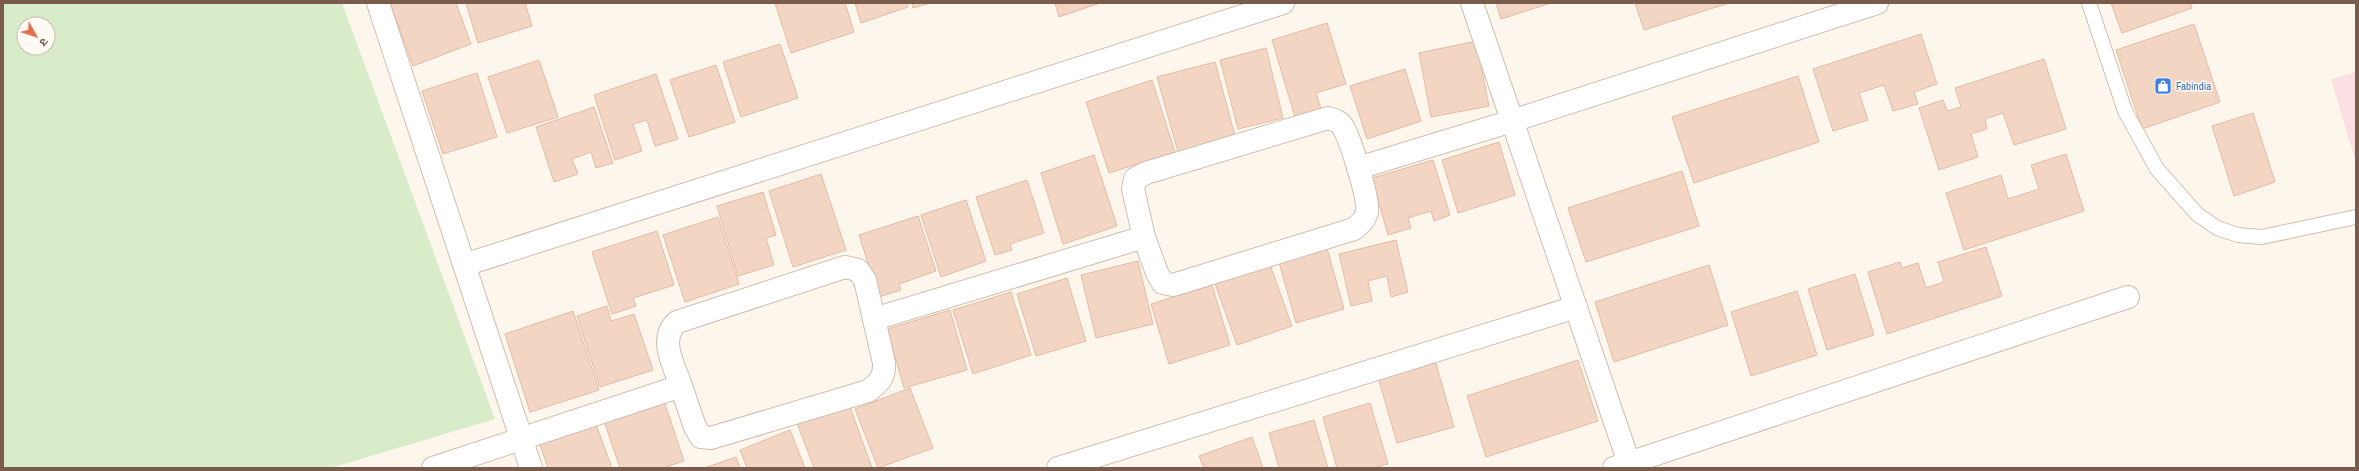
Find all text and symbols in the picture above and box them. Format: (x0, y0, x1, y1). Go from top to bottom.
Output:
north arrow (16, 16, 56, 56)
text: उ (36, 35, 51, 50)
shop icon: Fabindia (2153, 76, 2173, 96)
place label: Fabindia (2176, 79, 2211, 93)

